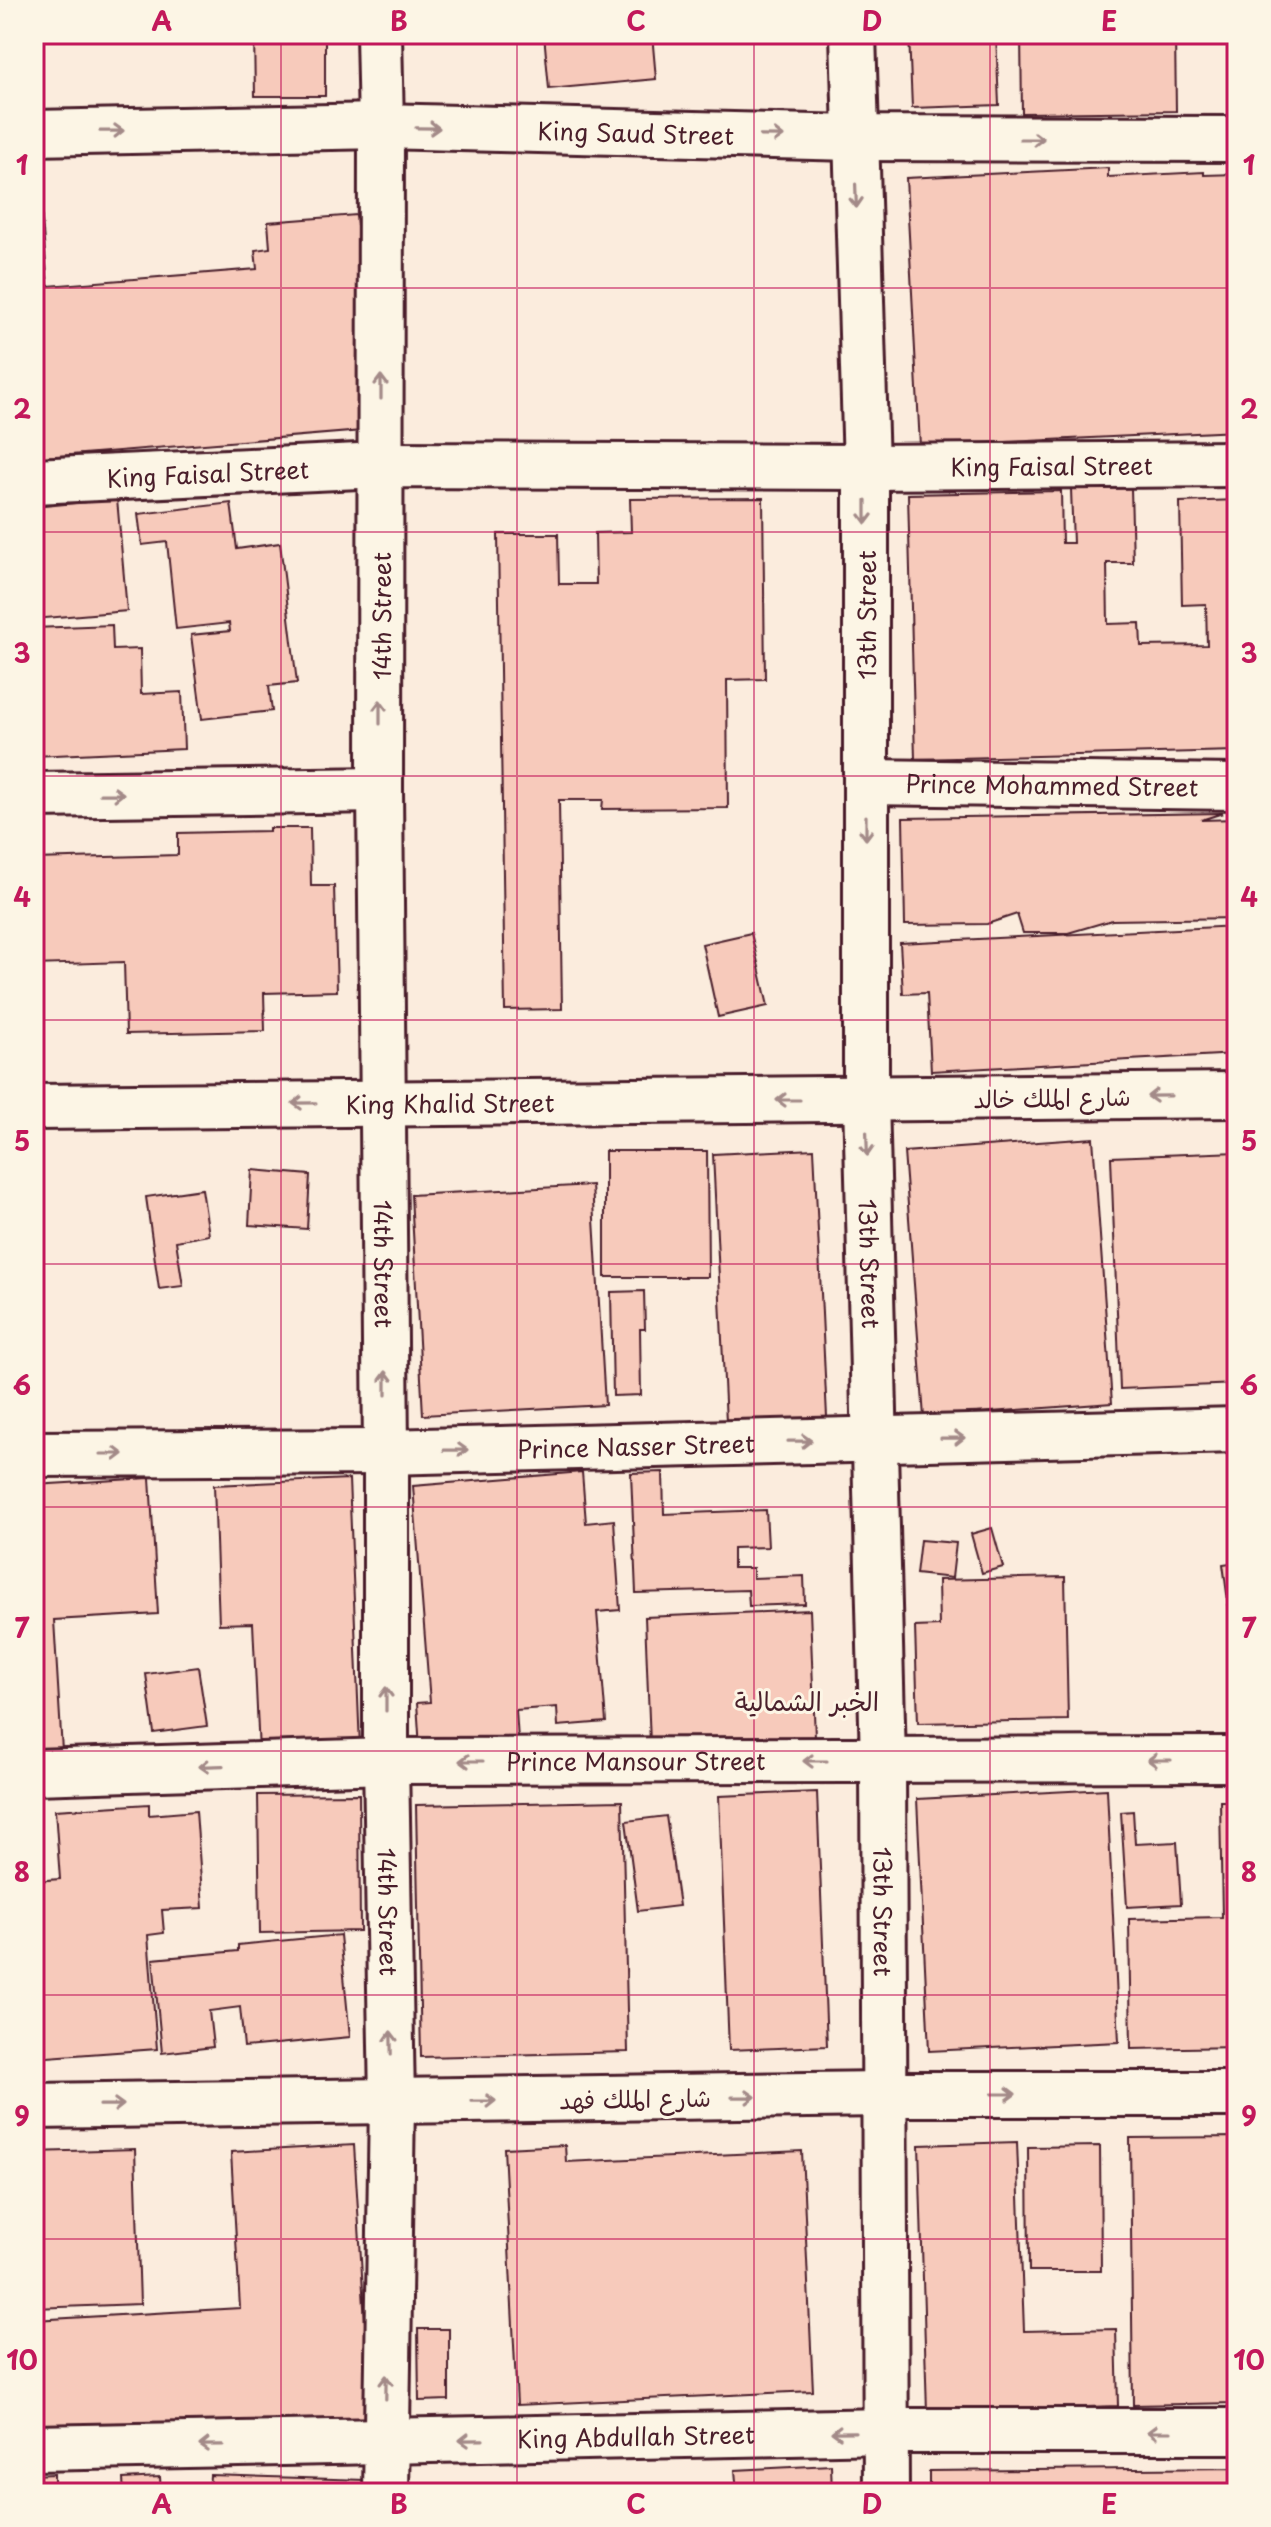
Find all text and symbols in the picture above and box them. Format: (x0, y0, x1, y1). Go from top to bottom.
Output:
text: A (152, 1, 172, 40)
text: B (390, 1, 408, 40)
text: C (626, 1, 646, 40)
text: D (862, 1, 882, 40)
text: E (1101, 1, 1117, 40)
street label: King Saud Street (537, 112, 735, 153)
one-way arrow (414, 120, 441, 135)
one-way arrow (98, 123, 125, 139)
one-way arrow (758, 128, 785, 144)
one-way arrow (1018, 131, 1045, 147)
text: 1 (16, 145, 28, 184)
text: 1 (1243, 145, 1255, 184)
one-way arrow (849, 182, 864, 209)
one-way arrow (373, 374, 389, 401)
text: 2 (13, 389, 31, 428)
text: 2 (1240, 389, 1258, 428)
street label: King Faisal Street (950, 447, 1153, 484)
street label: King Faisal Street (106, 450, 310, 496)
one-way arrow (858, 498, 874, 525)
street label: 13th Street (848, 550, 884, 680)
street label: 14th Street (363, 552, 399, 680)
text: 3 (13, 633, 31, 672)
text: 3 (1240, 633, 1258, 672)
one-way arrow (372, 699, 388, 726)
street label: Prince Mohammed Street (905, 765, 1199, 804)
one-way arrow (98, 786, 125, 802)
one-way arrow (858, 814, 874, 841)
text: 4 (13, 877, 31, 916)
text: 4 (1240, 877, 1258, 916)
street label: شارع الملك خالد (973, 1078, 1131, 1117)
street label: King Khalid Street (345, 1084, 555, 1122)
one-way arrow (1146, 1088, 1173, 1104)
one-way arrow (775, 1092, 802, 1108)
one-way arrow (291, 1096, 318, 1111)
text: 5 (14, 1121, 30, 1160)
text: 5 (1241, 1121, 1257, 1160)
one-way arrow (860, 1130, 875, 1157)
street label: 13th Street (851, 1198, 890, 1329)
street label: 14th Street (366, 1200, 403, 1328)
text: 6 (13, 1365, 31, 1404)
text: 6 (1240, 1365, 1258, 1404)
one-way arrow (378, 1370, 394, 1397)
street label: Prince Nasser Street (517, 1424, 755, 1467)
one-way arrow (939, 1430, 966, 1445)
one-way arrow (786, 1434, 813, 1449)
one-way arrow (442, 1442, 469, 1458)
one-way arrow (98, 1446, 125, 1461)
text: 7 (15, 1608, 30, 1647)
text: 7 (1242, 1608, 1257, 1647)
district label: الخبر الشمالية (735, 1681, 879, 1720)
one-way arrow (378, 1686, 394, 1713)
street label: Prince Mansour Street (506, 1742, 765, 1779)
one-way arrow (1146, 1752, 1173, 1768)
one-way arrow (458, 1753, 485, 1769)
one-way arrow (802, 1753, 829, 1769)
one-way arrow (198, 1759, 225, 1774)
street label: 13th Street (865, 1847, 902, 1977)
street label: 14th Street (370, 1848, 408, 1976)
text: 8 (14, 1852, 30, 1891)
text: 8 (1241, 1852, 1257, 1891)
one-way arrow (383, 2030, 399, 2057)
street label: شارع الملك فهد (559, 2079, 711, 2118)
one-way arrow (990, 2086, 1017, 2102)
one-way arrow (730, 2089, 757, 2104)
one-way arrow (470, 2093, 497, 2109)
text: 9 (14, 2096, 30, 2135)
text: 9 (1241, 2096, 1257, 2135)
one-way arrow (98, 2097, 125, 2113)
text: 10 (6, 2340, 38, 2379)
text: 10 (1233, 2340, 1265, 2379)
one-way arrow (379, 2374, 394, 2401)
street label: King Abdullah Street (517, 2416, 755, 2456)
one-way arrow (1146, 2424, 1173, 2440)
one-way arrow (830, 2425, 857, 2440)
one-way arrow (458, 2432, 485, 2447)
one-way arrow (198, 2437, 225, 2452)
text: A (152, 2484, 172, 2523)
text: B (390, 2484, 408, 2523)
text: C (626, 2484, 646, 2523)
text: D (862, 2484, 882, 2523)
text: E (1101, 2484, 1117, 2523)

